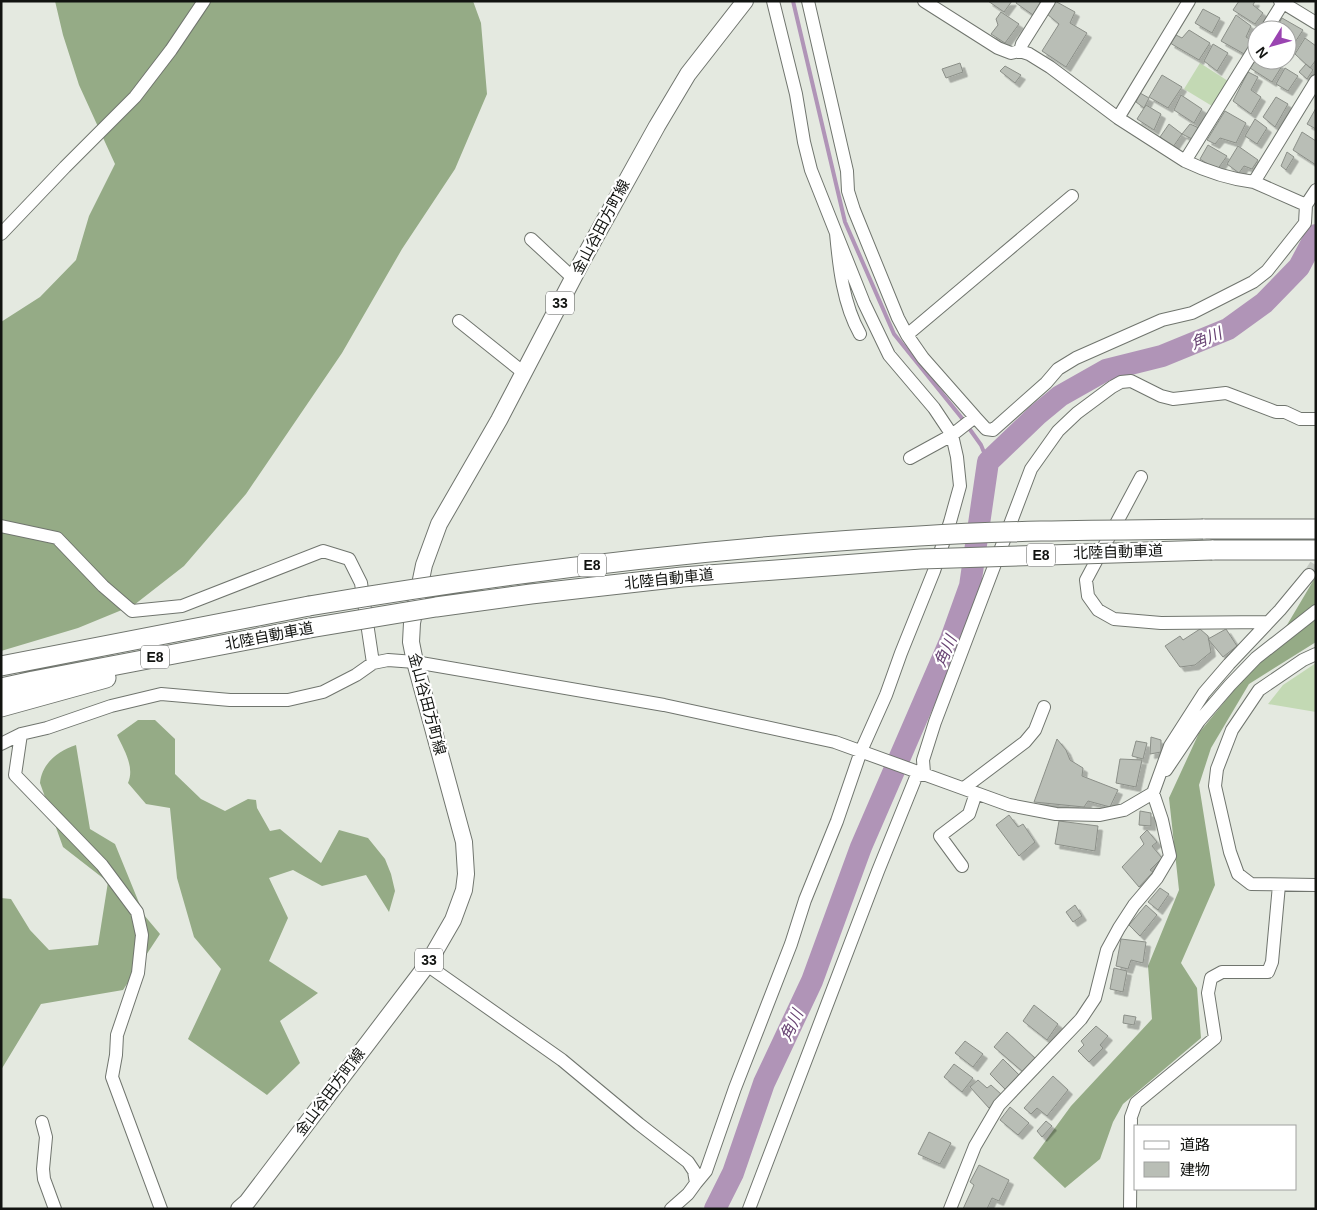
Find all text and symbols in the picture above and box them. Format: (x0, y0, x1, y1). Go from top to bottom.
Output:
north arrow (1247, 20, 1297, 70)
text: N (1252, 44, 1271, 62)
street label: 金山谷田方町線 (568, 176, 633, 277)
road number: 33 (546, 292, 574, 314)
water label: 角川 (1188, 324, 1226, 352)
street label: 北陸自動車道 (1073, 541, 1163, 562)
road number: E8 (1027, 544, 1055, 566)
road number: E8 (578, 554, 606, 576)
street label: 北陸自動車道 (623, 565, 715, 592)
street label: 北陸自動車道 (223, 619, 315, 652)
water label: 角川 (931, 631, 960, 669)
road number: E8 (141, 646, 169, 669)
street label: 金山谷田方町線 (406, 651, 449, 757)
road number: 33 (415, 948, 443, 972)
water label: 角川 (777, 1005, 807, 1043)
street label: 金山谷田方町線 (291, 1045, 368, 1139)
legend (1134, 1125, 1297, 1190)
text: 道路 (1180, 1136, 1210, 1153)
text: 建物 (1180, 1161, 1210, 1178)

